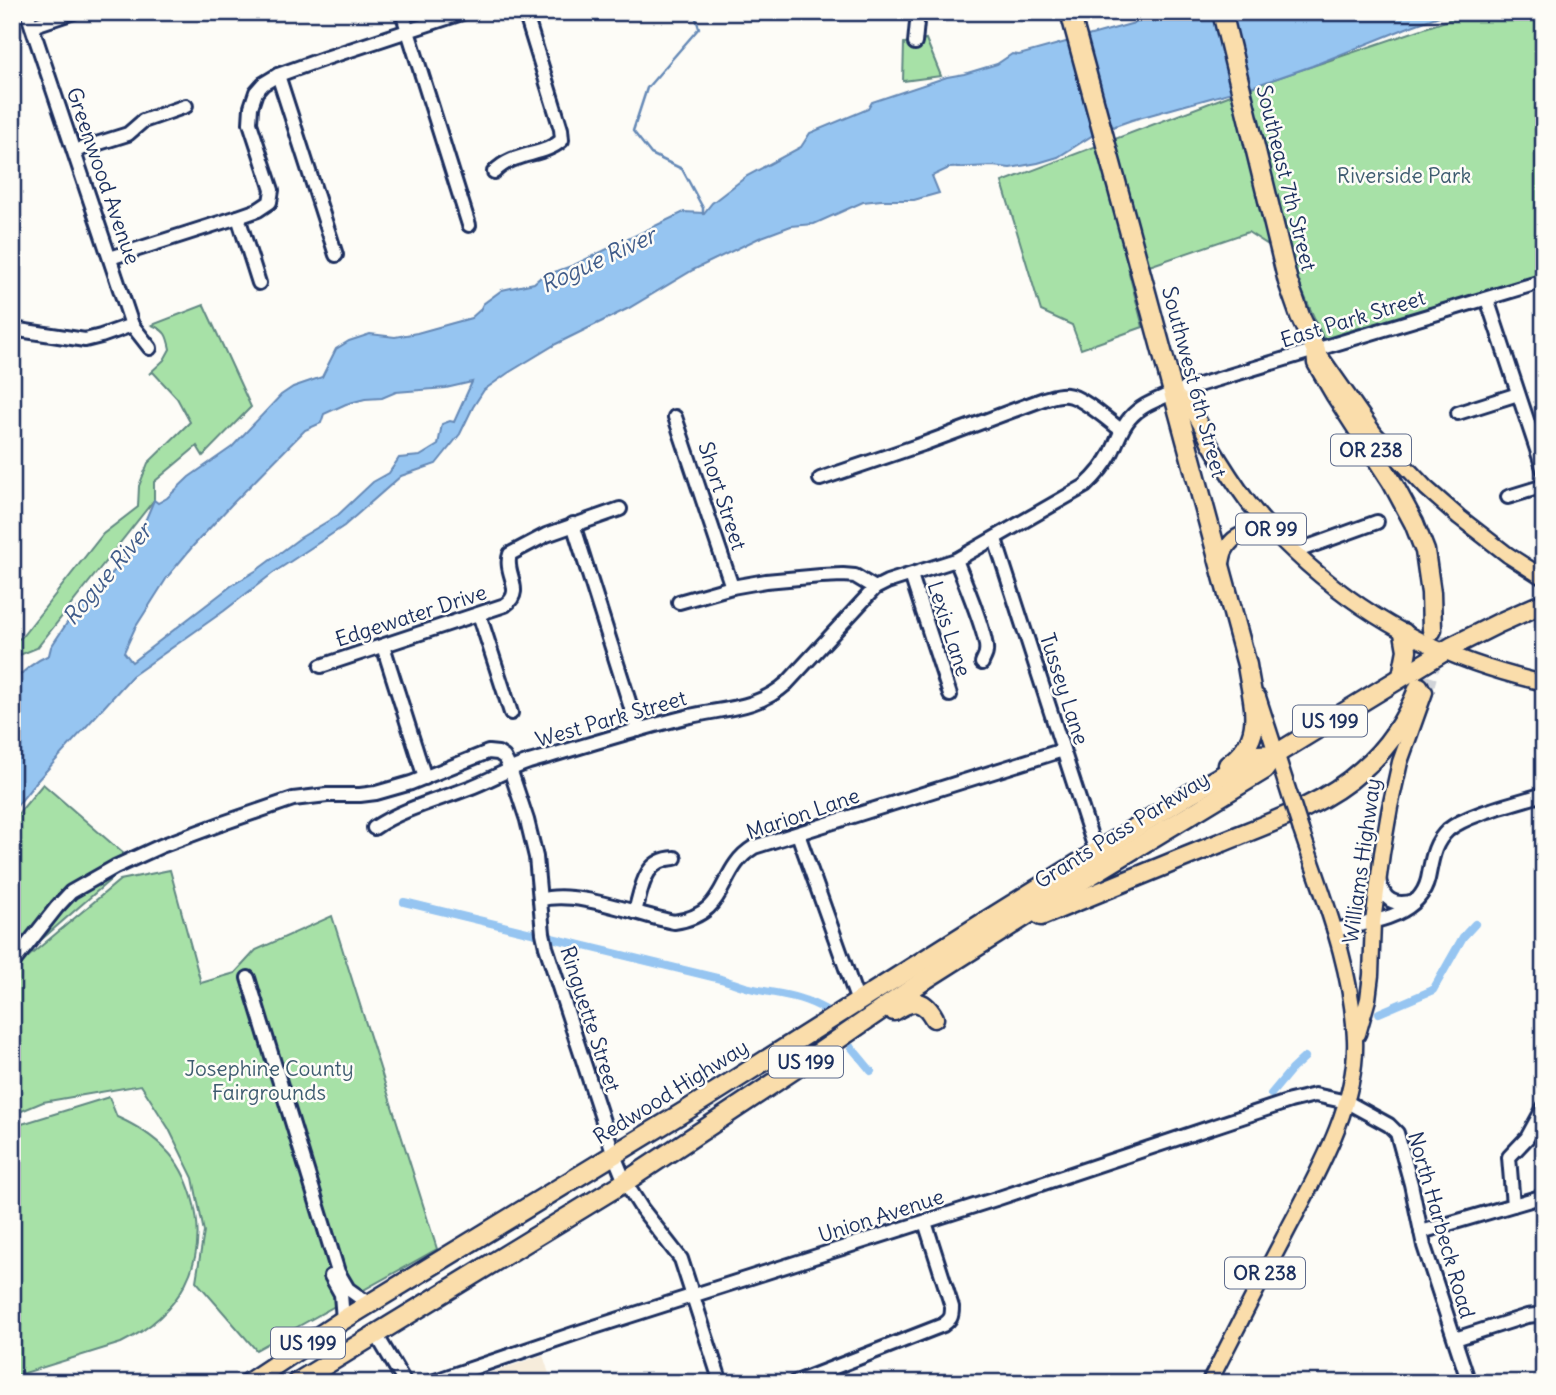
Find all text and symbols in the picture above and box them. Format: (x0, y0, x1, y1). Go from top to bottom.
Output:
street label: Southeast 7th Street (1250, 82, 1323, 274)
street label: Greenwood Avenue (60, 84, 146, 268)
park label: Riverside Park (1337, 162, 1471, 189)
water label: Rogue River (535, 219, 663, 299)
street label: Southwest 6th Street (1156, 283, 1233, 480)
street label: East Park Street (1277, 284, 1429, 353)
road number: OR 238 (1331, 435, 1411, 466)
street label: Short Street (692, 438, 753, 553)
road number: OR 99 (1236, 514, 1306, 544)
water label: Rogue River (56, 515, 159, 631)
street label: Edgewater Drive (332, 578, 490, 653)
street label: Lexis Lane (921, 578, 978, 680)
street label: Tussey Lane (1034, 630, 1095, 748)
street label: West Park Street (532, 684, 689, 753)
road number: US 199 (1293, 706, 1367, 736)
street label: Grants Pass Parkway (1029, 765, 1214, 894)
street label: Williams Highway (1337, 777, 1386, 945)
street label: Marion Lane (743, 782, 863, 845)
street label: Ringuette Street (554, 943, 627, 1095)
street label: Redwood Highway (588, 1033, 753, 1150)
road number: US 199 (769, 1046, 843, 1078)
park label: Josephine County Fairgrounds (184, 1055, 354, 1106)
street label: North Harbeck Road (1402, 1128, 1481, 1321)
street label: Union Avenue (815, 1183, 947, 1249)
road number: OR 238 (1225, 1258, 1305, 1288)
road number: US 199 (271, 1328, 345, 1358)

